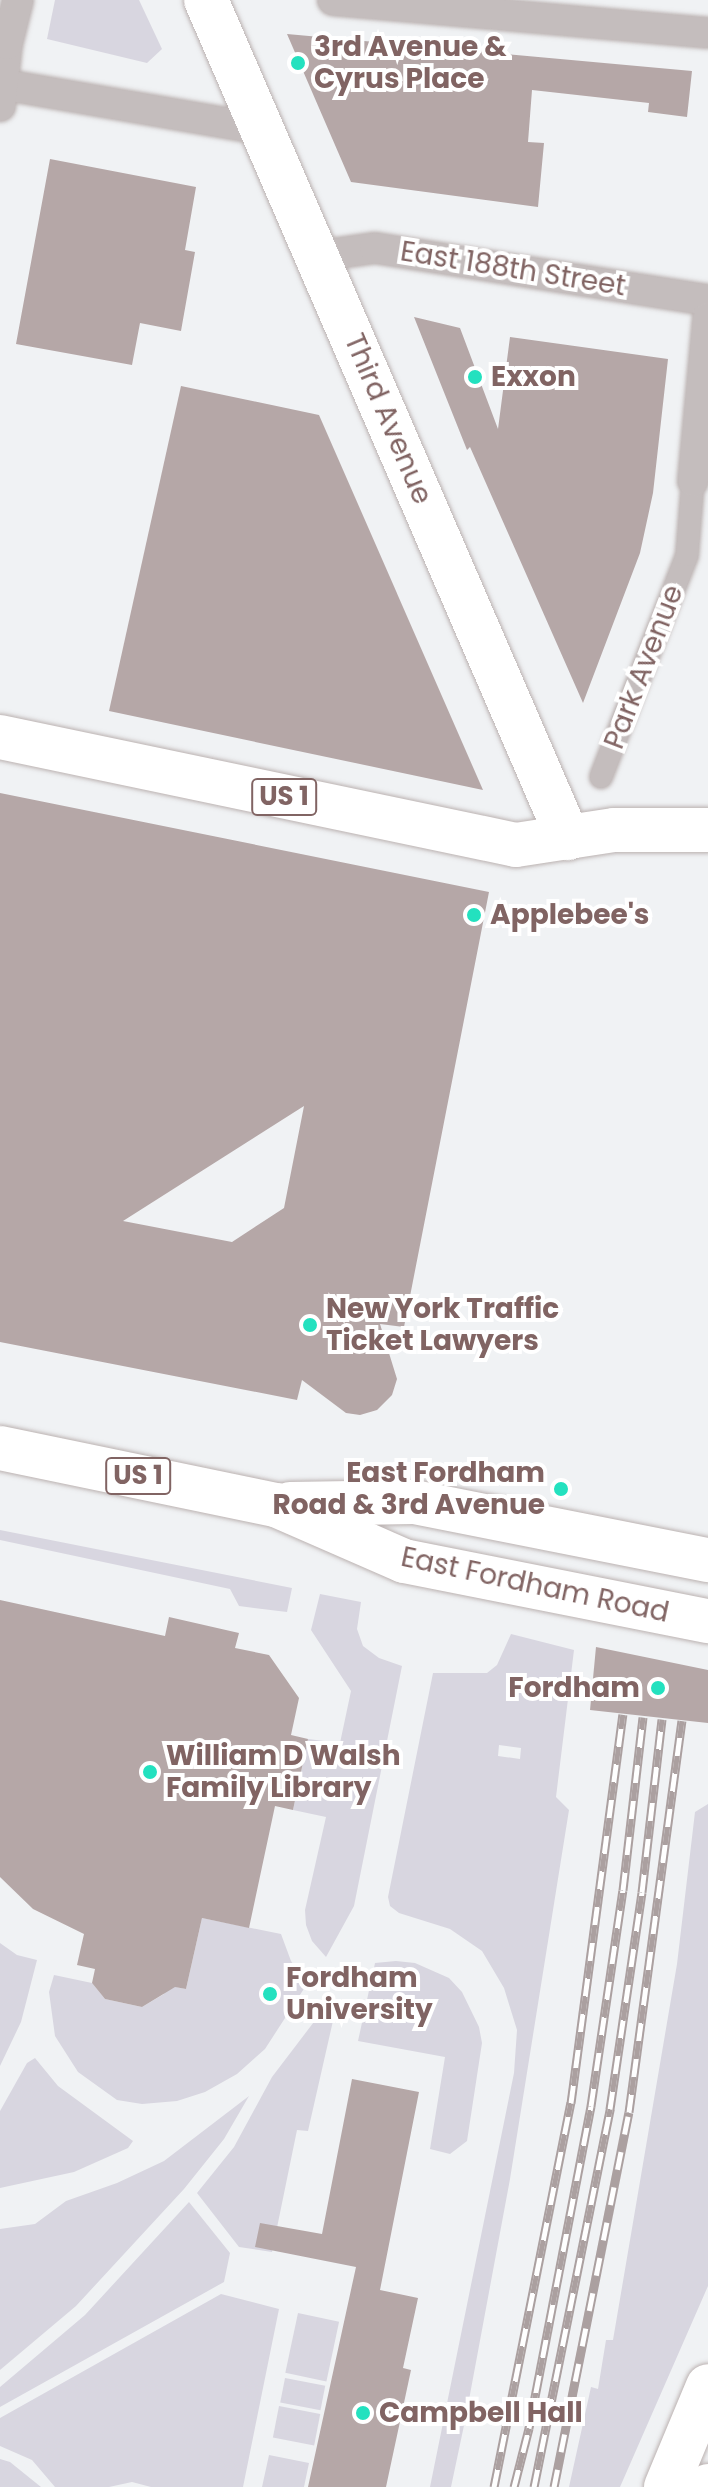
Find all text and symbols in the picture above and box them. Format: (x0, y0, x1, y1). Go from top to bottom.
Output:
place label: 3rd Avenue & Cyrus Place (314, 30, 507, 96)
marker: 3rd Avenue & Cyrus Place (289, 54, 307, 72)
street label: East 188th Street (398, 235, 628, 303)
street label: Third Avenue (337, 329, 439, 509)
place label: Exxon (491, 360, 576, 394)
marker: Exxon (466, 368, 484, 386)
street label: Park Avenue (597, 580, 691, 754)
road number: US 1 (250, 775, 318, 819)
place label: Applebee's (490, 898, 649, 932)
marker: Applebee's (465, 906, 483, 924)
place label: New York Traffic Ticket Lawyers (326, 1292, 559, 1358)
marker: New York Traffic Ticket Lawyers (301, 1316, 319, 1334)
road number: US 1 (104, 1454, 172, 1498)
place label: East Fordham Road & 3rd Avenue (272, 1456, 545, 1522)
marker: East Fordham Road & 3rd Avenue (552, 1480, 570, 1498)
street label: East Fordham Road (398, 1540, 672, 1630)
place label: Fordham (508, 1671, 640, 1705)
marker: Fordham (647, 1677, 669, 1699)
place label: William D Walsh Family Library (166, 1739, 401, 1805)
marker: William D Walsh Family Library (141, 1763, 159, 1781)
place label: Fordham University (286, 1961, 433, 2027)
marker: Fordham University (261, 1985, 279, 2003)
place label: Campbell Hall (379, 2396, 583, 2430)
marker: Campbell Hall (354, 2404, 372, 2422)

